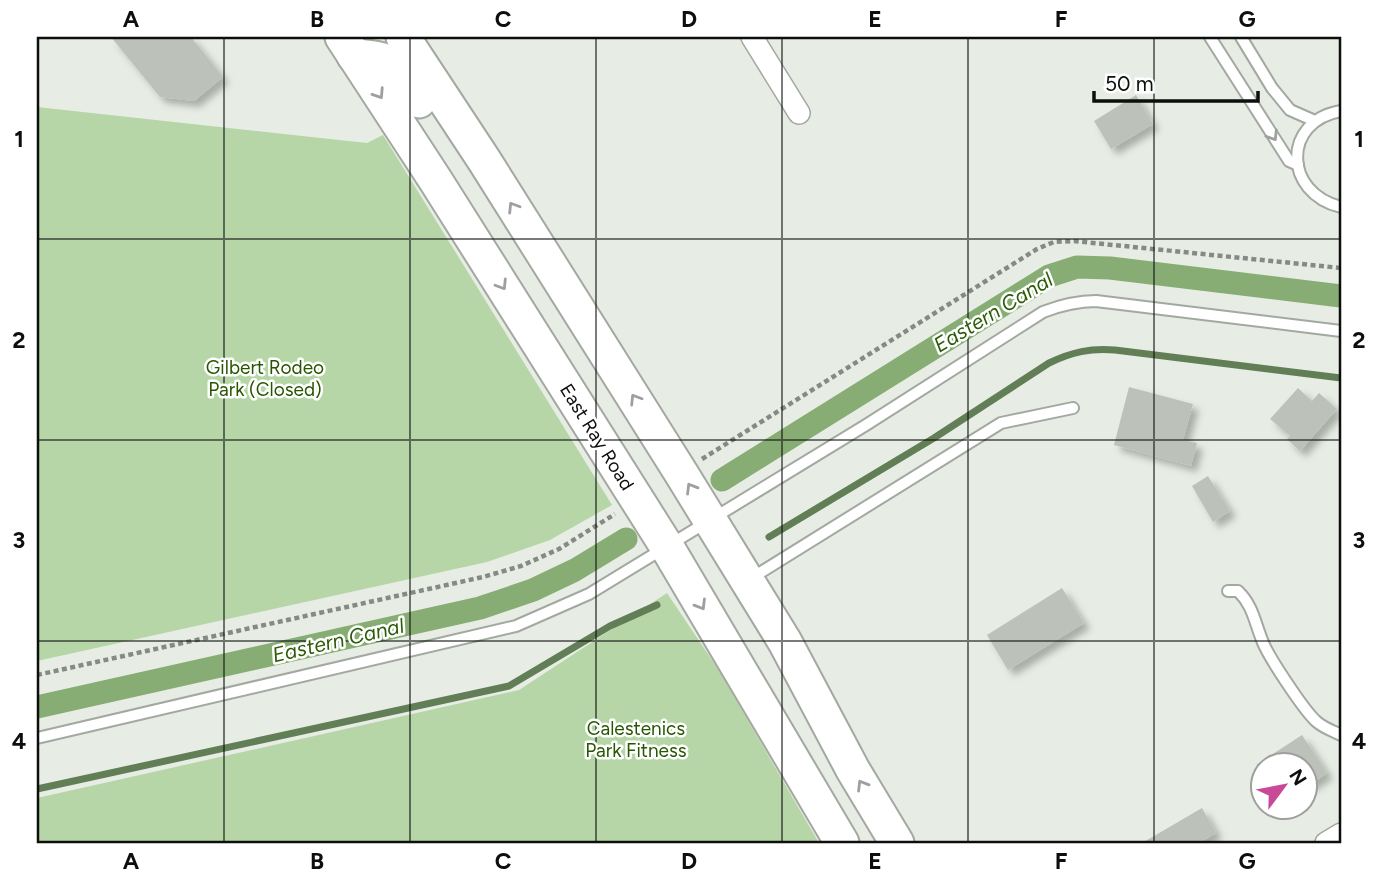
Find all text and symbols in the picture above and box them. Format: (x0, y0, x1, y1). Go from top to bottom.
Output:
text: A (123, 5, 140, 33)
text: B (310, 5, 324, 33)
text: C (495, 5, 512, 33)
text: D (681, 5, 697, 33)
text: E (868, 5, 882, 33)
text: F (1055, 5, 1068, 33)
text: G (1238, 5, 1256, 33)
scale bar (1094, 60, 1259, 104)
text: 50 m (1105, 71, 1154, 96)
one-way arrow (371, 86, 383, 99)
text: 1 (14, 125, 24, 153)
text: 1 (1354, 125, 1364, 153)
one-way arrow (1264, 128, 1277, 141)
one-way arrow (509, 201, 522, 214)
water label: Eastern Canal (929, 266, 1057, 357)
one-way arrow (493, 278, 506, 291)
text: 2 (12, 326, 26, 354)
text: 2 (1352, 326, 1366, 354)
park label: Gilbert Rodeo Park (Closed) (206, 356, 324, 401)
street label: East Ray Road (555, 379, 639, 495)
one-way arrow (630, 394, 643, 407)
one-way arrow (686, 483, 699, 496)
text: 3 (13, 526, 25, 554)
text: 3 (1353, 526, 1365, 554)
one-way arrow (693, 598, 706, 611)
water label: Eastern Canal (270, 613, 407, 667)
park label: Calestenics Park Fitness (585, 717, 687, 762)
text: 4 (12, 727, 26, 755)
text: 4 (1352, 727, 1366, 755)
north arrow (1248, 750, 1318, 820)
text: N (1284, 765, 1312, 790)
one-way arrow (857, 779, 870, 792)
text: A (123, 847, 140, 875)
text: B (310, 847, 324, 875)
text: C (495, 847, 512, 875)
text: D (681, 847, 697, 875)
text: E (868, 847, 882, 875)
text: F (1055, 847, 1068, 875)
text: G (1238, 847, 1256, 875)

